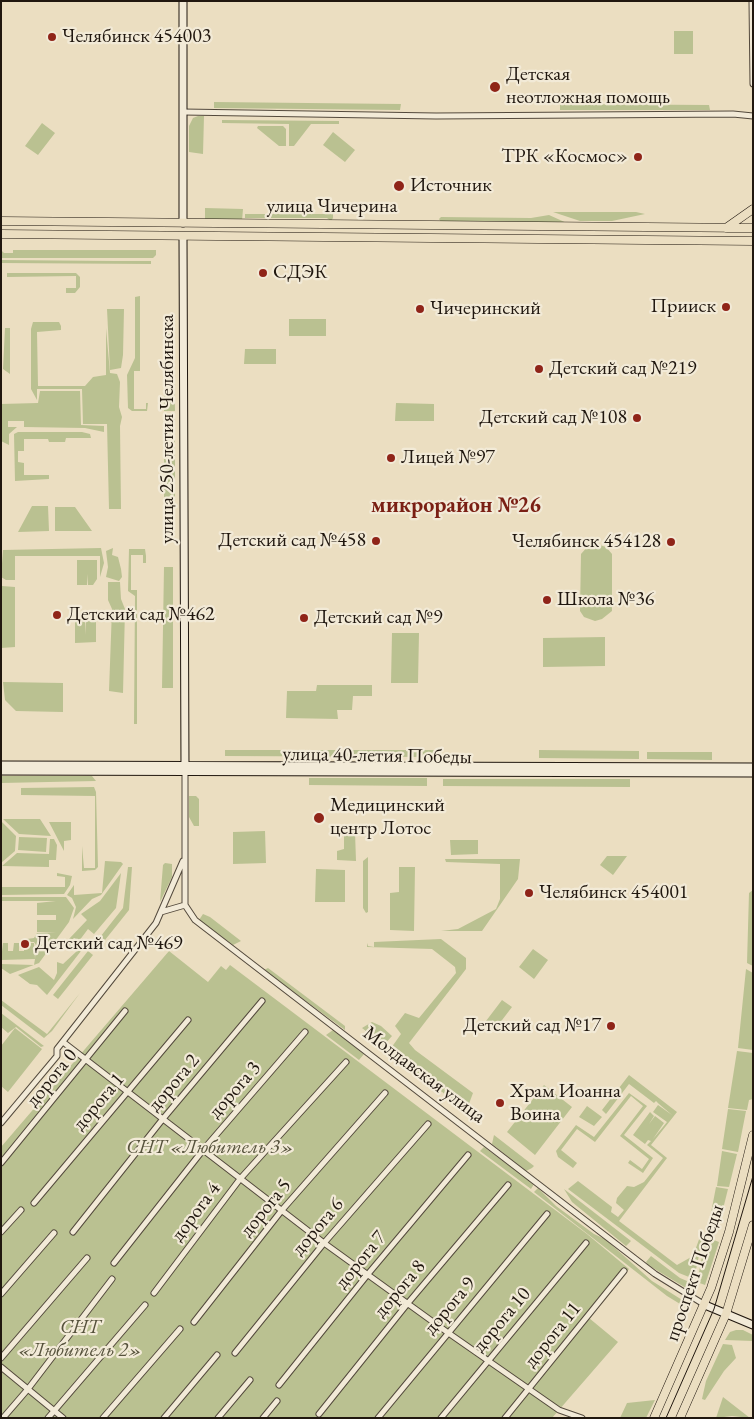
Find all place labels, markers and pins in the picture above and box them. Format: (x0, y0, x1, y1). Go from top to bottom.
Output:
place label: Челябинск 454003 (62, 25, 211, 49)
marker: Челябинск 454003 (46, 31, 58, 43)
place label: Детская неотложная помощь (506, 63, 670, 110)
marker: Детская неотложная помощь (488, 80, 502, 94)
place label: ТРК «Космос» (501, 145, 628, 169)
marker: ТРК «Космос» (632, 151, 644, 163)
place label: Источник (410, 174, 492, 198)
marker: Источник (392, 179, 406, 193)
place label: СДЭК (273, 261, 328, 285)
marker: СДЭК (257, 267, 269, 279)
place label: Прииск (651, 295, 716, 319)
place label: Чичеринский (430, 297, 541, 321)
marker: Прииск (720, 301, 732, 313)
marker: Чичеринский (414, 303, 426, 315)
place label: Детский сад №219 (549, 357, 697, 381)
marker: Детский сад №219 (533, 363, 545, 375)
place label: Детский сад №108 (479, 406, 627, 430)
marker: Детский сад №108 (631, 412, 643, 424)
place label: Лицей №97 (401, 446, 495, 470)
marker: Лицей №97 (385, 452, 397, 464)
place label: Детский сад №458 (218, 529, 366, 553)
place label: Челябинск 454128 (512, 530, 661, 554)
marker: Детский сад №458 (370, 535, 382, 547)
marker: Челябинск 454128 (665, 536, 677, 548)
place label: Школа №36 (557, 588, 654, 612)
marker: Школа №36 (541, 594, 553, 606)
place label: Детский сад №462 (67, 603, 215, 627)
place label: Детский сад №9 (314, 606, 442, 630)
marker: Детский сад №462 (51, 609, 63, 621)
marker: Детский сад №9 (298, 612, 310, 624)
place label: Медицинский центр Лотос (330, 794, 445, 841)
marker: Медицинский центр Лотос (312, 811, 326, 825)
place label: Челябинск 454001 (539, 881, 688, 905)
marker: Челябинск 454001 (523, 887, 535, 899)
place label: Детский сад №469 (35, 932, 183, 956)
marker: Детский сад №469 (19, 938, 31, 950)
place label: Детский сад №17 (463, 1014, 601, 1038)
marker: Детский сад №17 (605, 1020, 617, 1032)
place label: Храм Иоанна Воина (510, 1080, 621, 1127)
marker: Храм Иоанна Воина (494, 1097, 506, 1109)

